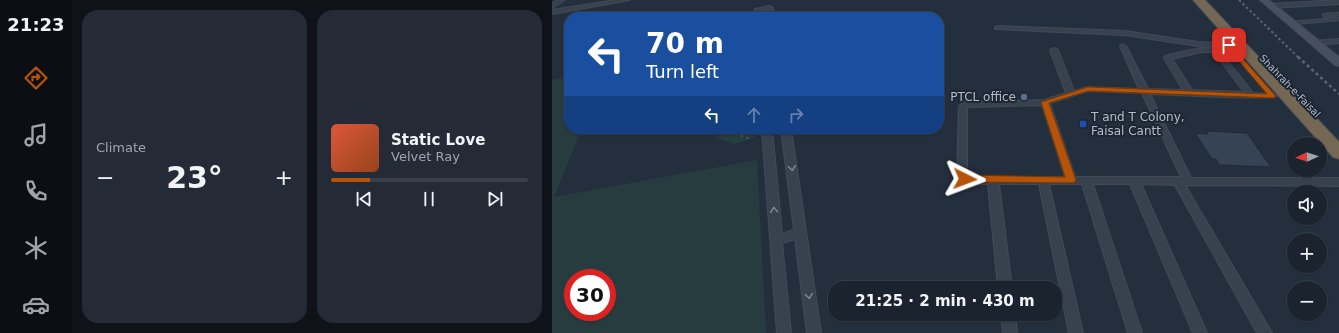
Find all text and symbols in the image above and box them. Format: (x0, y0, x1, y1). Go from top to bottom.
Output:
text: 21:23 (7, 14, 65, 35)
text: 70 m (646, 27, 724, 60)
icon: left (580, 28, 632, 80)
pin (1212, 28, 1246, 62)
icon: arrive (1218, 34, 1240, 56)
street label: Shahrah-e-Faisal (1257, 52, 1323, 120)
text: Turn left (646, 61, 719, 82)
icon: directions (22, 64, 50, 92)
place label: PTCL office (950, 90, 1016, 104)
marker: PTCL office (1019, 92, 1029, 102)
icon: left (701, 104, 723, 126)
icon: ahead (743, 104, 765, 126)
icon: right (785, 104, 807, 126)
place label: T and T Colony, Faisal Cantt (1090, 110, 1185, 138)
marker: T and T Colony, Faisal Cantt (1078, 119, 1088, 129)
icon: music (22, 121, 50, 149)
text: Static Love (391, 131, 485, 149)
north arrow (1287, 137, 1327, 177)
map controls (1287, 137, 1327, 321)
text: Climate (96, 140, 146, 155)
text: Velvet Ray (391, 149, 460, 164)
position arrow (944, 158, 986, 200)
text: 23° (166, 160, 223, 195)
text: − (96, 165, 114, 190)
text: + (275, 165, 293, 190)
one-way arrow (787, 165, 796, 171)
icon: phone (22, 177, 50, 205)
button: sound (1287, 185, 1327, 225)
icon: previous (353, 188, 375, 210)
icon: pause (418, 188, 440, 210)
icon: next (484, 188, 506, 210)
one-way arrow (769, 207, 778, 213)
button: + (1287, 233, 1327, 273)
icon: climate (22, 234, 50, 262)
speed limit sign: 30 (564, 269, 616, 321)
button: − (1287, 281, 1327, 321)
icon: car (22, 291, 50, 319)
text: 21:25 · 2 min · 430 m (855, 292, 1035, 310)
one-way arrow (804, 293, 813, 299)

